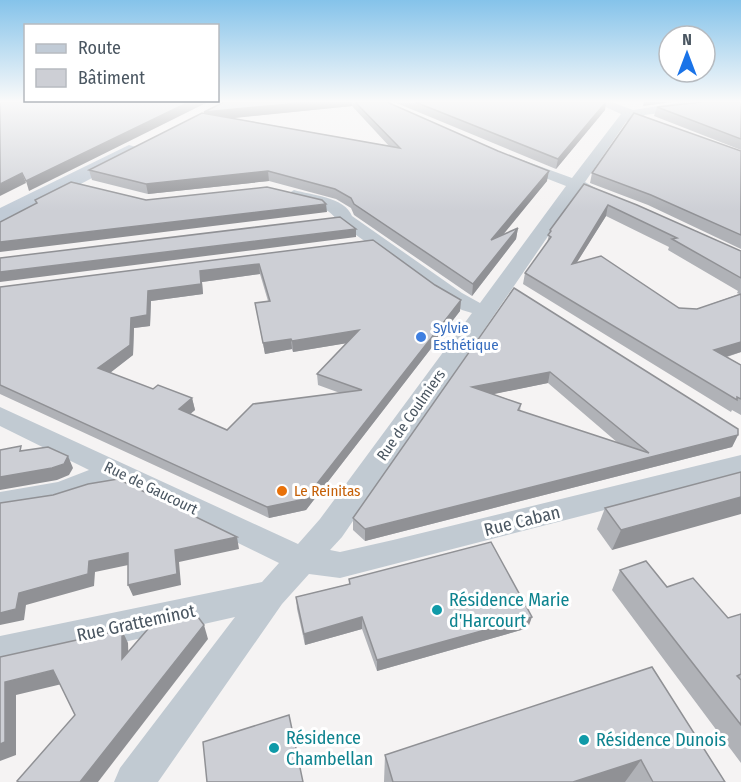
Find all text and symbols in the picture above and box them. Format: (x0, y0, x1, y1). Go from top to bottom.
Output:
legend (24, 24, 219, 102)
north arrow (657, 24, 717, 84)
text: N (682, 30, 692, 49)
text: Route (78, 37, 121, 59)
text: Bâtiment (78, 67, 145, 89)
place label: Sylvie Esthétique (433, 319, 499, 354)
marker: Sylvie Esthétique (414, 330, 428, 344)
street label: Rue de Coulmiers (373, 366, 449, 464)
street label: Rue de Gaucourt (101, 458, 201, 518)
place label: Le Reinitas (294, 482, 361, 500)
marker: Le Reinitas (275, 484, 289, 498)
street label: Rue Caban (482, 501, 562, 541)
place label: Résidence Marie d'Harcourt (449, 589, 570, 632)
street label: Rue Gratteminot (75, 600, 197, 646)
marker: Résidence Marie d'Harcourt (430, 603, 444, 617)
place label: Résidence Chambellan (286, 727, 373, 770)
place label: Résidence Dunois (596, 729, 727, 751)
marker: Résidence Dunois (577, 733, 591, 747)
marker: Résidence Chambellan (267, 741, 281, 755)

